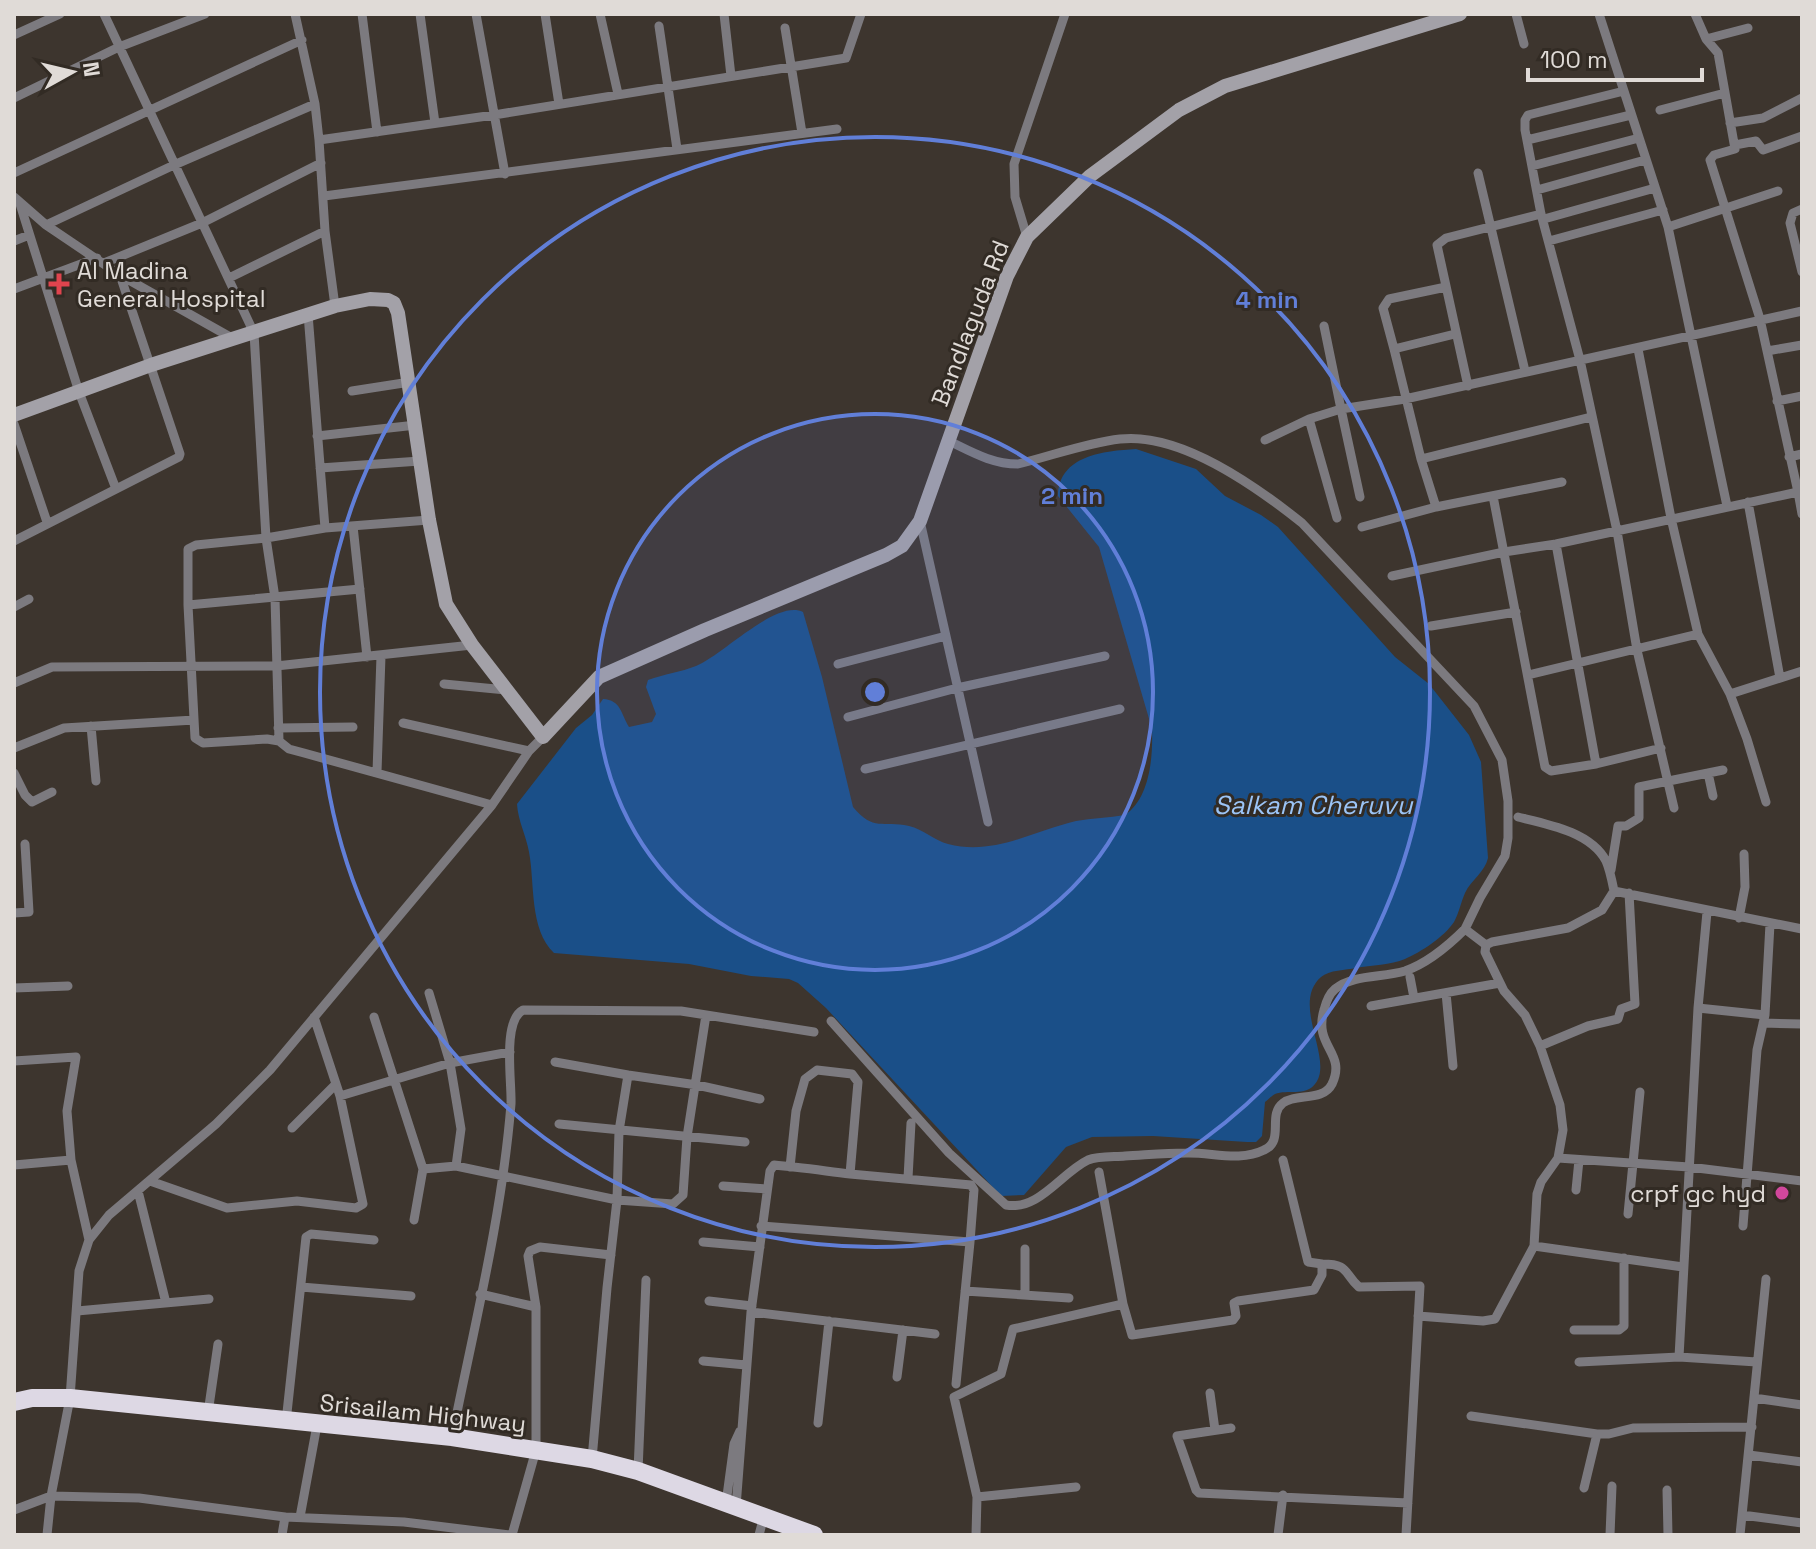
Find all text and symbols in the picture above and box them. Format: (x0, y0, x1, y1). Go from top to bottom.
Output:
north arrow (32, 32, 112, 112)
scale bar (1528, 32, 1702, 82)
text: 100 m (1540, 44, 1608, 75)
text: N (77, 60, 107, 78)
street label: Bandlaguda Rd (924, 236, 1016, 410)
place label: Al Madina General Hospital (77, 255, 266, 314)
marker: Al Madina General Hospital (48, 273, 70, 295)
text: 4 min (1235, 284, 1299, 315)
text: 2 min (1041, 480, 1103, 511)
centre of rings (861, 678, 889, 706)
water label: Salkam Cheruvu (1214, 788, 1413, 822)
place label: crpf gc hyd (1630, 1178, 1766, 1209)
marker: crpf gc hyd (1773, 1184, 1791, 1202)
street label: Srisailam Highway (318, 1387, 528, 1439)

